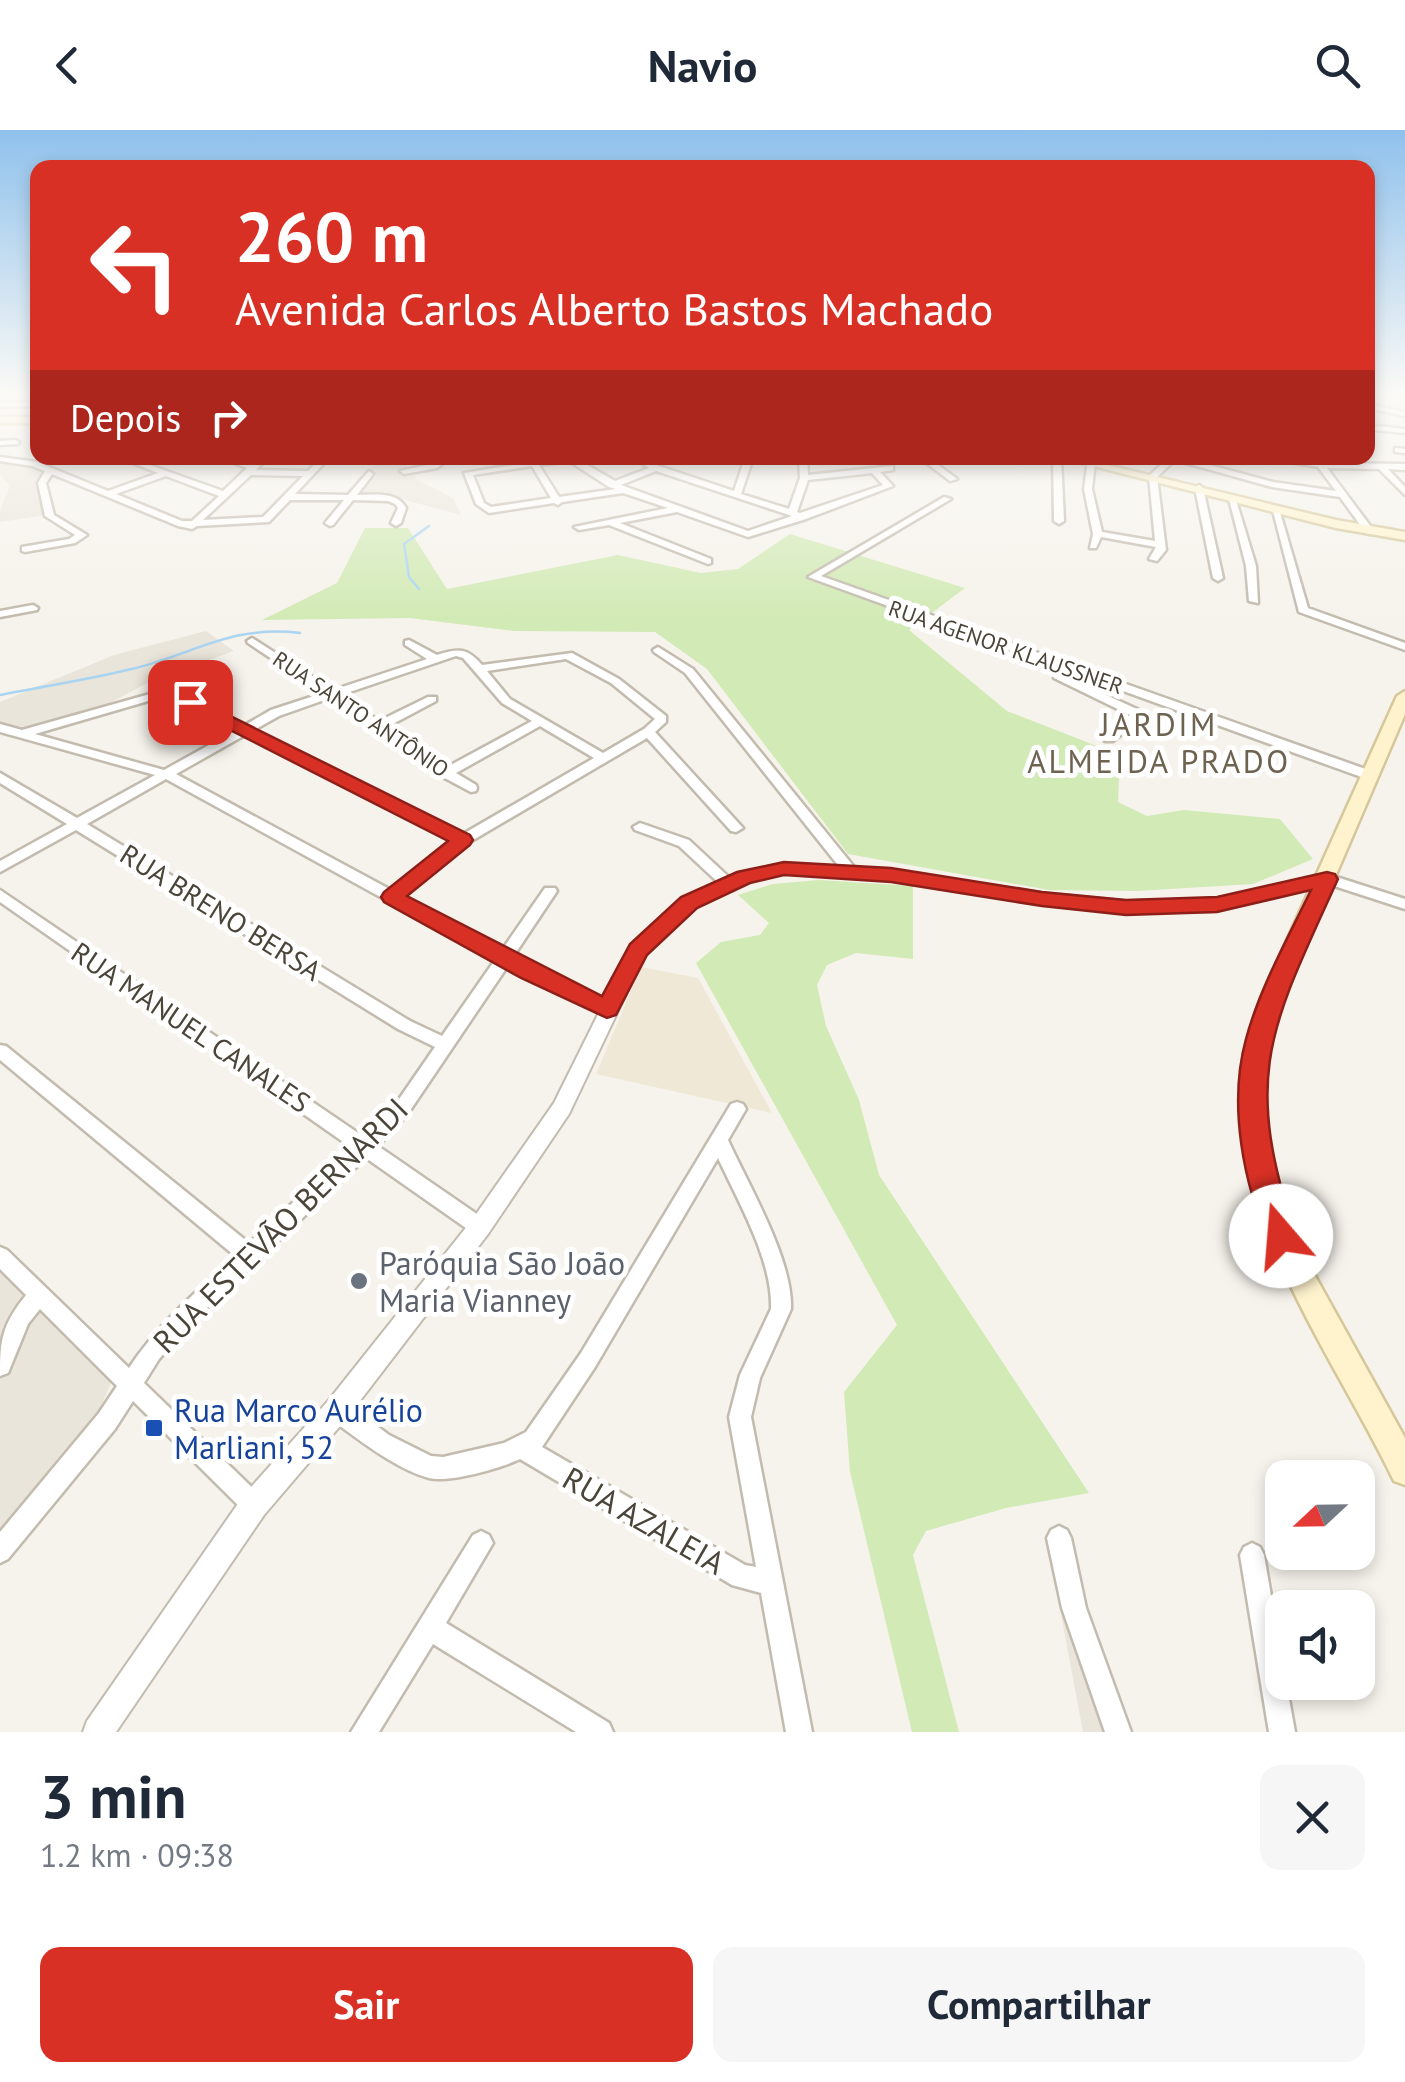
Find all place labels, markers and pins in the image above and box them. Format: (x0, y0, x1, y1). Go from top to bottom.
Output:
pin (148, 660, 233, 745)
place label: Paróquia São João Maria Vianney (379, 1242, 625, 1321)
marker: Paróquia São João Maria Vianney (348, 1270, 370, 1292)
place label: Rua Marco Aurélio Marliani, 52 (174, 1389, 423, 1468)
marker: Rua Marco Aurélio Marliani, 52 (143, 1417, 165, 1439)

